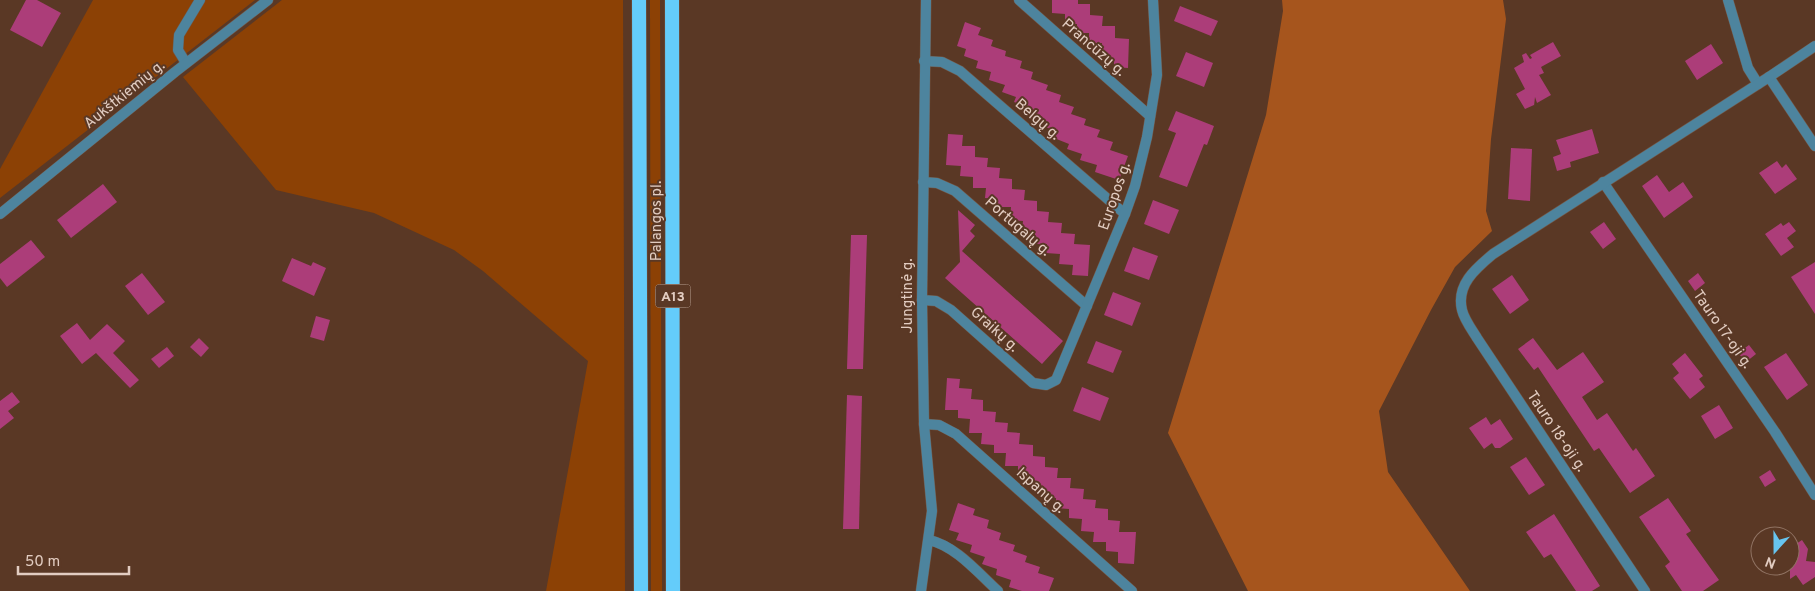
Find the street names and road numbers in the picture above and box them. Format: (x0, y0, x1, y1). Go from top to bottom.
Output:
street label: Prancūzų g. (1057, 15, 1129, 81)
street label: Aukštkiemių g. (81, 57, 169, 134)
street label: Belgų g. (1010, 95, 1064, 145)
street label: Europos g. (1095, 160, 1136, 233)
street label: Palangos pl. (648, 181, 667, 261)
street label: Portugalų g. (980, 193, 1054, 261)
street label: Jungtinė g. (899, 258, 918, 334)
road number: A13 (656, 284, 690, 308)
street label: Tauro 17-oji g. (1688, 287, 1756, 373)
street label: Graikų g. (966, 303, 1022, 357)
street label: Tauro 18-oji g. (1522, 388, 1590, 476)
street label: Ispanų g. (1011, 464, 1069, 518)

